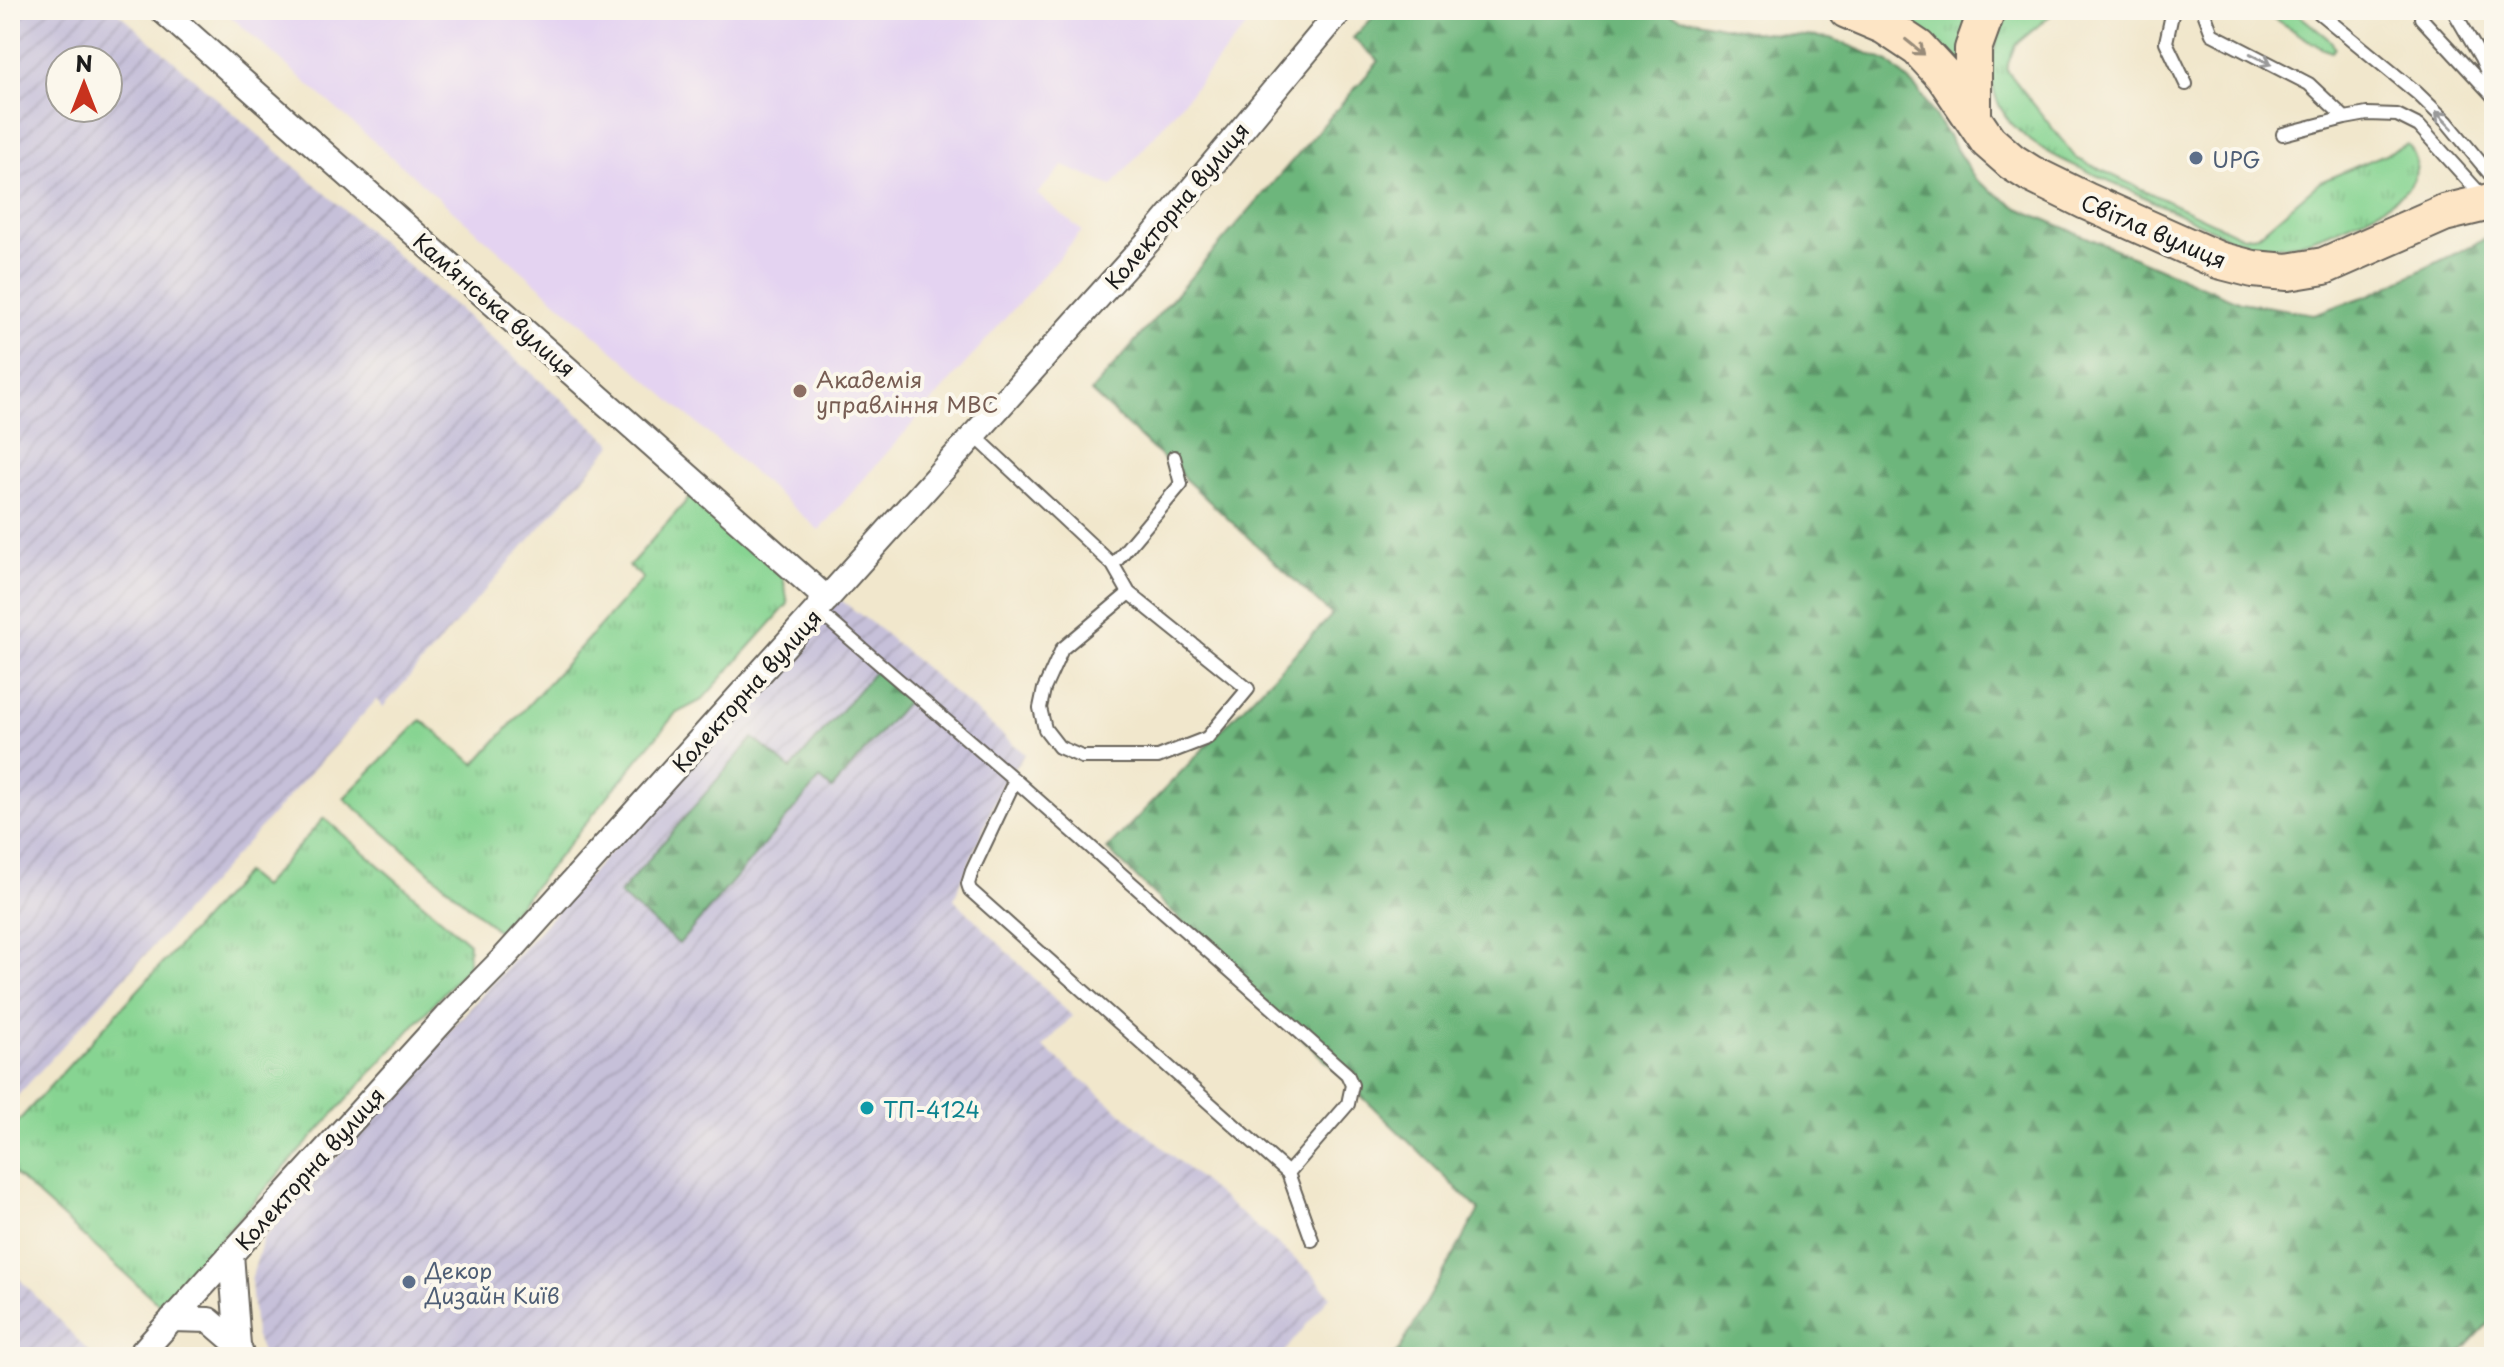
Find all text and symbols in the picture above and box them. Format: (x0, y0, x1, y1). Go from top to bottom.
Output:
one-way arrow (1904, 38, 1924, 56)
north arrow (44, 44, 124, 124)
text: N (75, 46, 93, 79)
one-way arrow (2248, 52, 2272, 68)
one-way arrow (2434, 110, 2453, 130)
street label: Колекторна вулиця (1096, 114, 1256, 296)
place label: UPG (2212, 142, 2260, 175)
marker: UPG (2187, 149, 2205, 167)
street label: Світла вулиця (2076, 185, 2232, 275)
street label: Камʼянська вулиця (407, 224, 583, 384)
place label: Академія управління МВС (816, 362, 999, 420)
marker: Академія управління МВС (791, 382, 809, 400)
street label: Колекторна вулиця (664, 601, 828, 779)
street label: Колекторна вулиця (227, 1079, 391, 1257)
place label: ТП-4124 (883, 1092, 980, 1125)
marker: ТП-4124 (858, 1099, 876, 1117)
place label: Декор Дизайн Київ (424, 1253, 560, 1311)
marker: Декор Дизайн Київ (400, 1273, 418, 1291)

